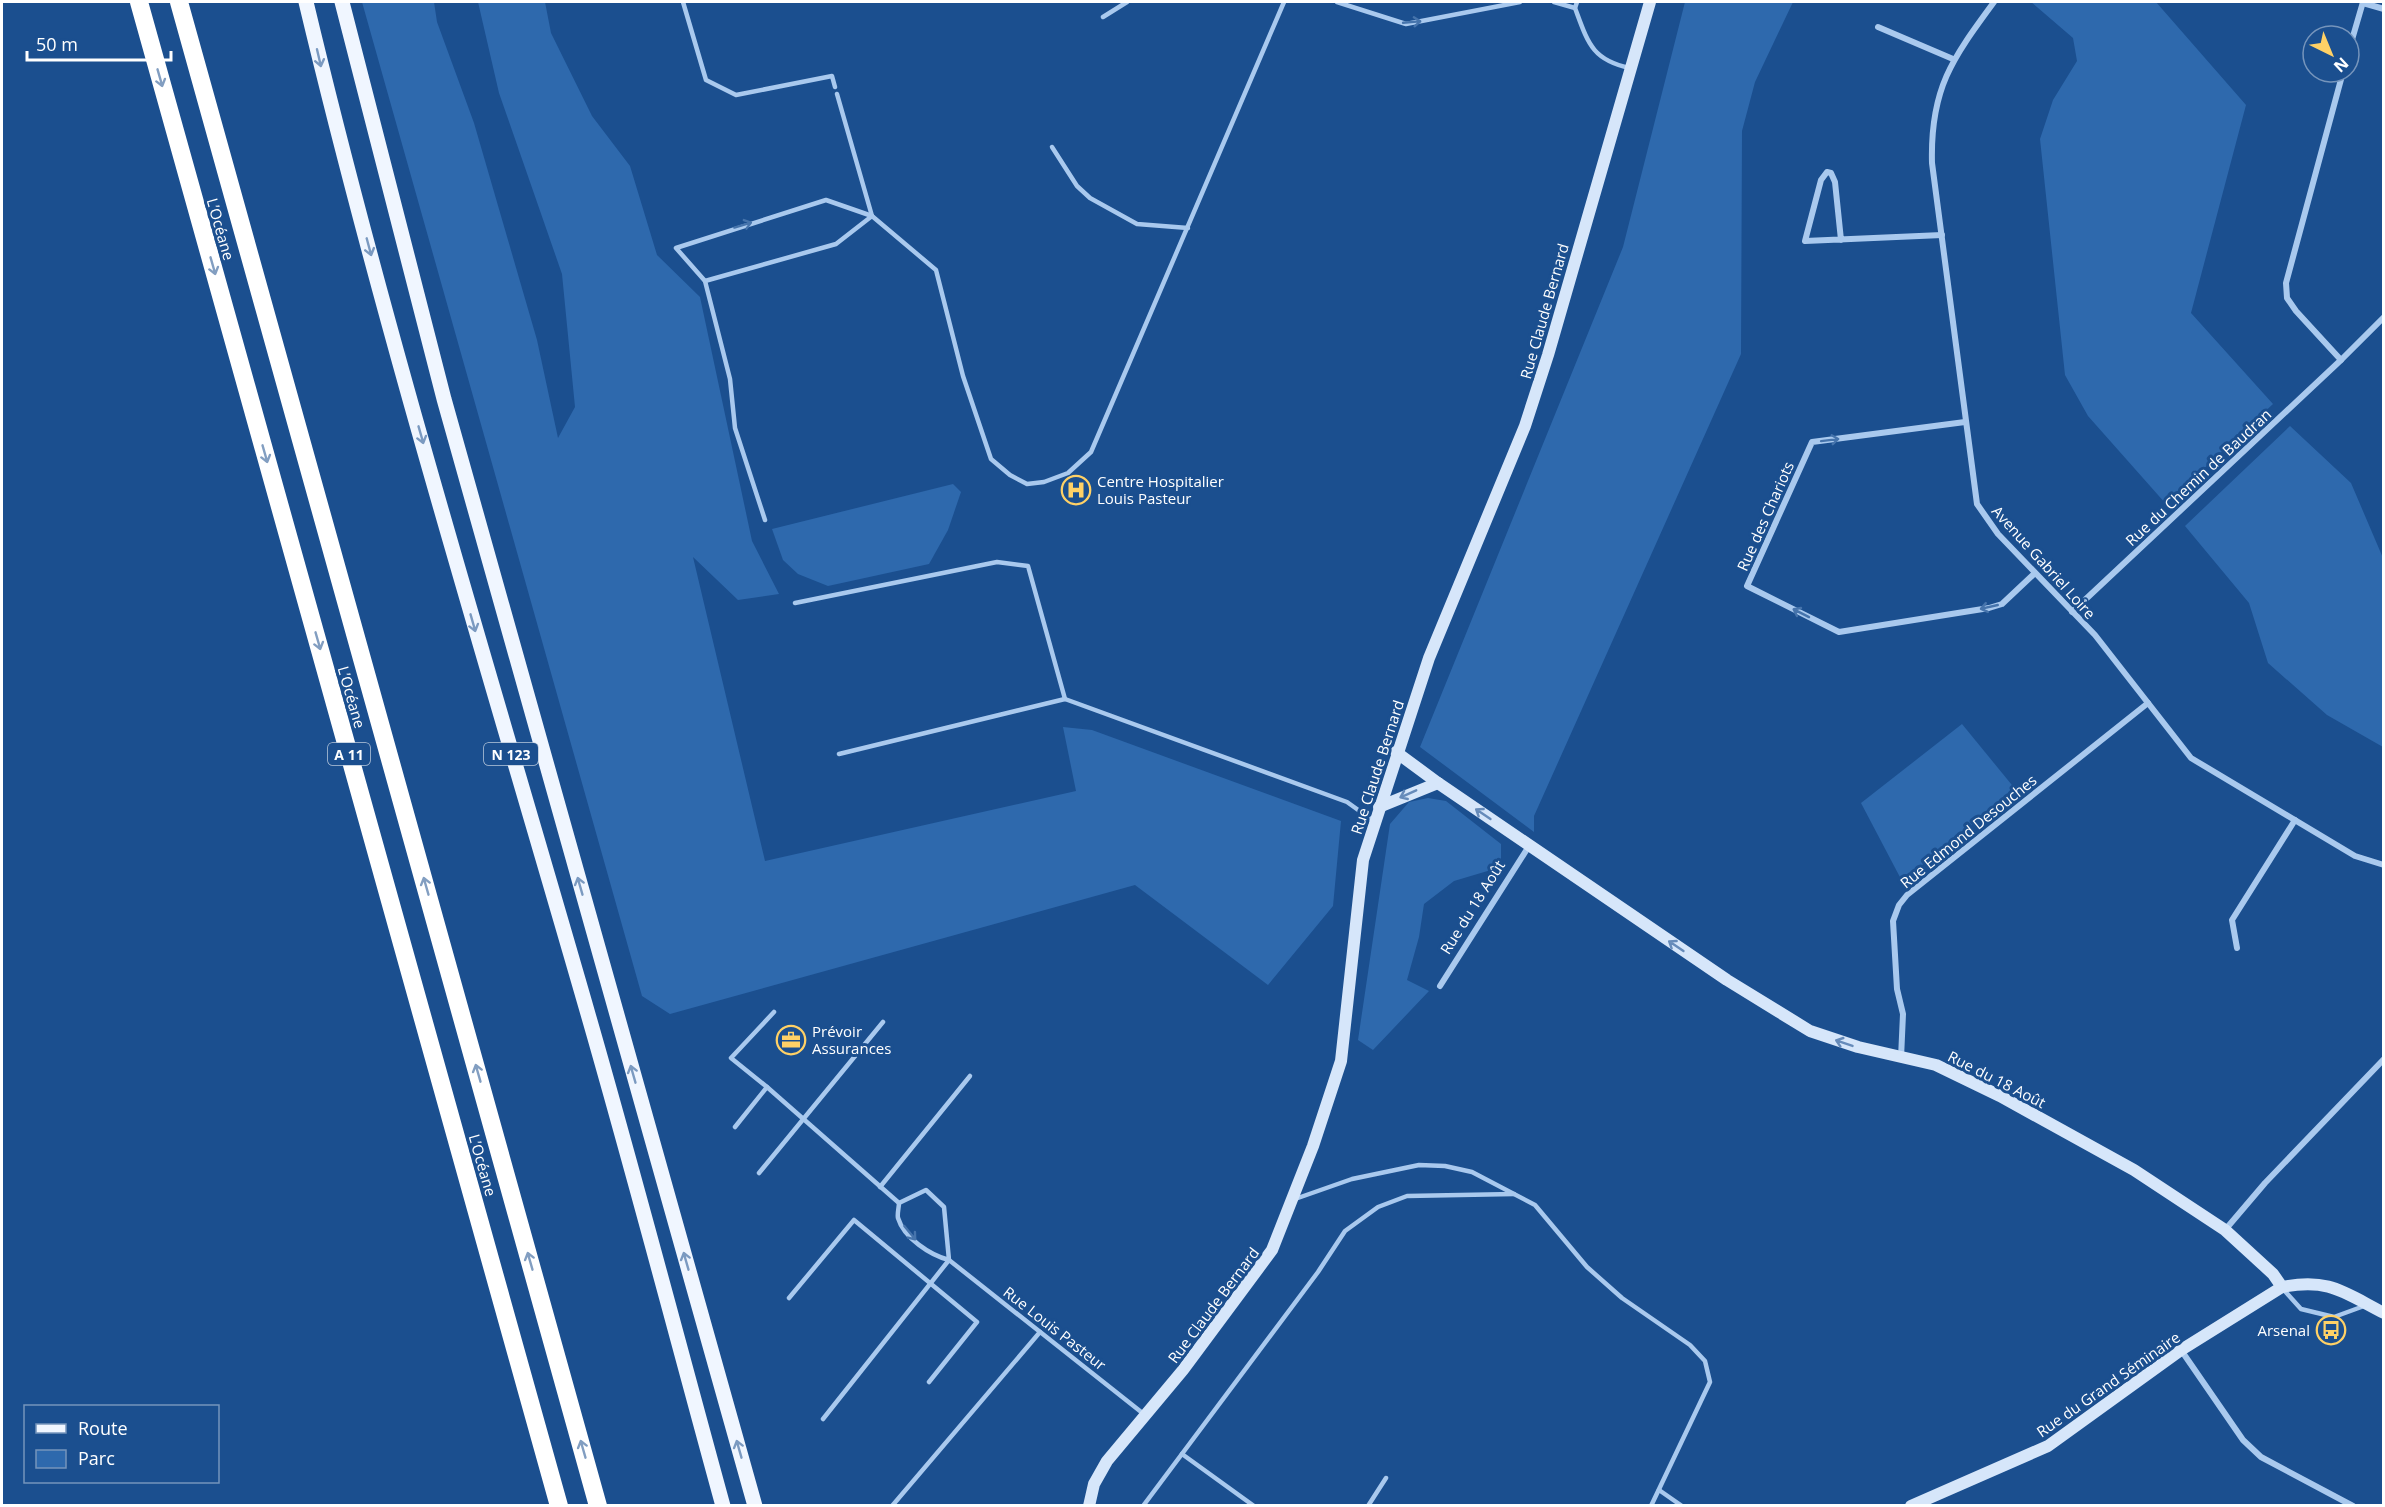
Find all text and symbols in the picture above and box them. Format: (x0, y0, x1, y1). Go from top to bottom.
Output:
one-way arrow (1402, 16, 1421, 27)
scale bar (27, 24, 171, 62)
north arrow (2301, 24, 2361, 84)
text: 50 m (36, 32, 78, 56)
one-way arrow (314, 49, 326, 68)
text: N (2329, 52, 2353, 77)
one-way arrow (155, 68, 166, 87)
street label: L’Océane (203, 196, 239, 262)
one-way arrow (733, 219, 752, 230)
one-way arrow (364, 237, 375, 256)
street label: Rue Claude Bernard (1515, 241, 1573, 381)
one-way arrow (207, 256, 219, 275)
street label: Rue du Chemin de Baudran (2121, 404, 2275, 550)
one-way arrow (416, 425, 427, 444)
one-way arrow (1820, 434, 1840, 445)
one-way arrow (260, 444, 271, 463)
street label: Rue des Chariots (1732, 458, 1798, 574)
place label: Centre Hospitalier Louis Pasteur (1097, 471, 1224, 508)
hospital icon: Centre Hospitalier Louis Pasteur (1060, 474, 1092, 506)
street label: Avenue Gabriel Loire (1988, 501, 2100, 623)
one-way arrow (1980, 602, 1999, 614)
one-way arrow (1792, 607, 1810, 618)
one-way arrow (468, 613, 479, 632)
one-way arrow (312, 632, 324, 651)
street label: L’Océane (334, 664, 370, 730)
street label: Rue Claude Bernard (1346, 697, 1408, 837)
road number: A 11 (328, 743, 370, 765)
road number: N 123 (484, 743, 538, 765)
street label: Rue Edmond Desouches (1896, 770, 2040, 892)
one-way arrow (1400, 789, 1418, 800)
one-way arrow (1476, 808, 1492, 820)
street label: Rue du 18 Août (1435, 856, 1509, 958)
one-way arrow (420, 876, 431, 895)
one-way arrow (574, 877, 585, 896)
one-way arrow (1668, 940, 1685, 952)
place label: Prévoir Assurances (812, 1021, 891, 1058)
office icon: Prévoir Assurances (775, 1024, 807, 1056)
one-way arrow (1835, 1036, 1854, 1047)
street label: Rue du 18 Août (1945, 1046, 2049, 1112)
one-way arrow (472, 1064, 483, 1083)
one-way arrow (627, 1065, 638, 1084)
street label: L’Océane (465, 1132, 501, 1198)
one-way arrow (903, 1225, 916, 1241)
street label: Rue Claude Bernard (1163, 1243, 1263, 1367)
one-way arrow (524, 1252, 536, 1271)
one-way arrow (680, 1252, 692, 1271)
street label: Rue Louis Pasteur (999, 1282, 1111, 1374)
bus stop icon: Arsenal (2315, 1314, 2347, 1346)
place label: Arsenal (2257, 1320, 2310, 1340)
street label: Rue du Grand Séminaire (2032, 1327, 2184, 1441)
legend (24, 1405, 219, 1483)
text: Route (78, 1416, 128, 1440)
one-way arrow (577, 1440, 588, 1459)
one-way arrow (733, 1440, 744, 1459)
text: Parc (78, 1446, 115, 1470)

